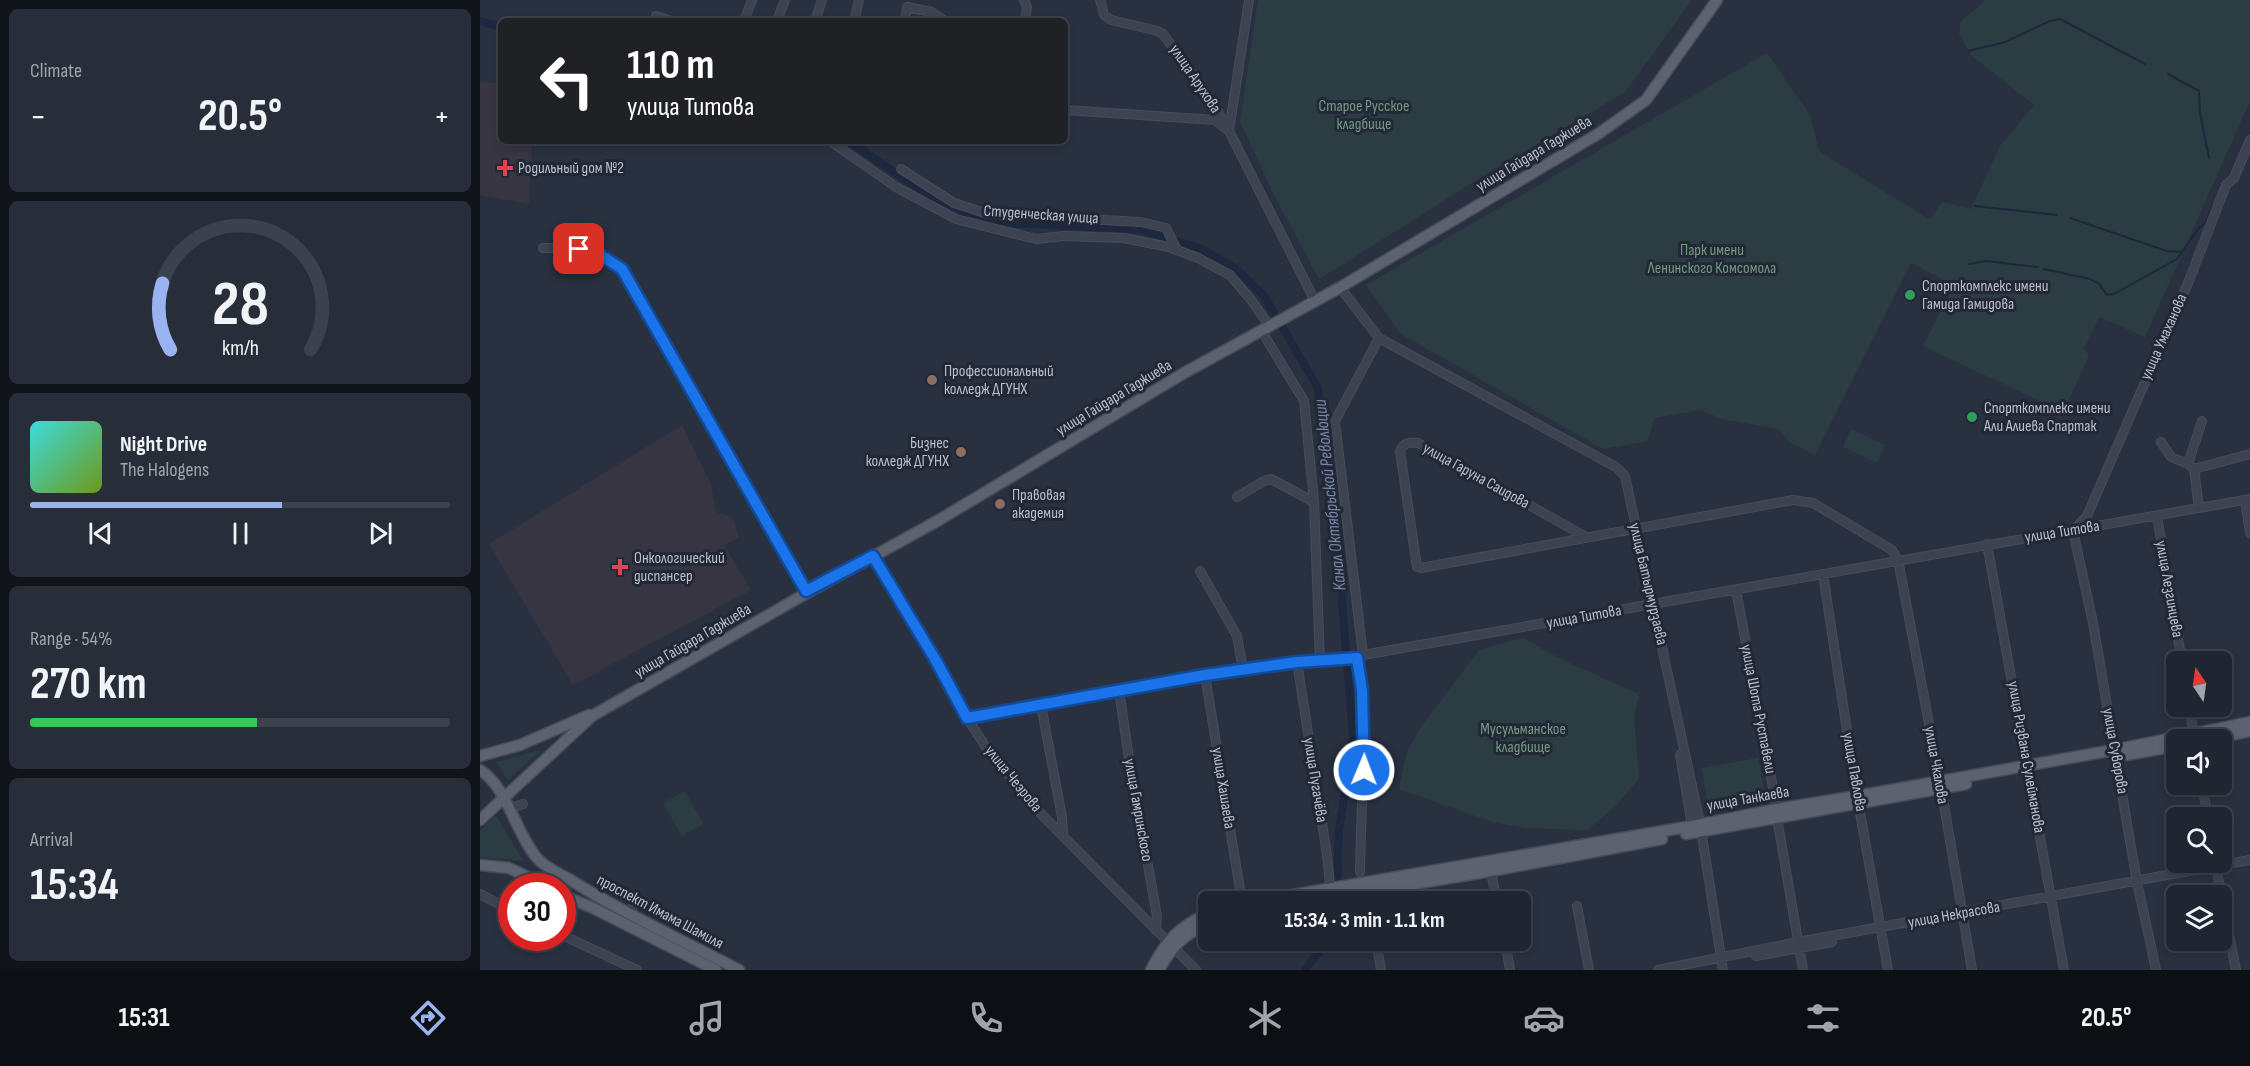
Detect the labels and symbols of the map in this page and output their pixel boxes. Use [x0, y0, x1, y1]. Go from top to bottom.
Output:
street label: улица Арухова [1165, 41, 1225, 117]
park label: Старое Русское кладбище [1319, 97, 1409, 134]
street label: улица Гайдара Гаджиева [1473, 112, 1595, 196]
marker: Родильный дом №2 [496, 159, 514, 177]
place label: Родильный дом №2 [518, 159, 624, 178]
street label: Студенческая улица [983, 202, 1099, 228]
pin [553, 223, 604, 274]
park label: Парк имени Ленинского Комсомола [1647, 241, 1776, 278]
place label: Спорткомплекс имени Гамида Гамидова [1922, 277, 2048, 314]
marker: Спорткомплекс имени Гамида Гамидова [1903, 288, 1917, 302]
street label: улица Умаханова [2137, 291, 2191, 383]
street label: улица Гайдара Гаджиева [1053, 356, 1175, 440]
place label: Профессиональный колледж ДГУНХ [944, 362, 1054, 399]
marker: Профессиональный колледж ДГУНХ [925, 373, 939, 387]
water label: Канал Октябрьской Революции [1309, 398, 1350, 592]
place label: Спорткомплекс имени Али Алиева Спартак [1983, 399, 2110, 436]
marker: Спорткомплекс имени Али Алиева Спартак [1965, 410, 1979, 424]
place label: Бизнес колледж ДГУНХ [866, 434, 949, 471]
street label: улица Гаруна Саидова [1419, 439, 1533, 513]
marker: Бизнес колледж ДГУНХ [954, 445, 968, 459]
place label: Правовая академия [1012, 486, 1065, 523]
marker: Правовая академия [993, 497, 1007, 511]
street label: улица Титова [2023, 517, 2101, 547]
street label: улица Батырмурзаева [1625, 521, 1671, 647]
street label: улица Лезгинцева [2151, 539, 2187, 639]
place label: Онкологический диспансер [634, 549, 725, 586]
marker: Онкологический диспансер [611, 558, 629, 576]
street label: улица Гайдара Гаджиева [631, 600, 755, 682]
street label: улица Титова [1545, 601, 1623, 633]
street label: улица Шота Руставели [1736, 643, 1780, 775]
north arrow [2166, 651, 2232, 717]
street label: улица Ризвана Сулейманова [2003, 680, 2049, 834]
street label: улица Суворова [2098, 706, 2132, 796]
park label: Мусульманское кладбище [1480, 720, 1566, 757]
street label: улица Чкалова [1920, 725, 1952, 805]
street label: улица Павлова [1838, 731, 1870, 813]
street label: улица Пугачёва [1299, 736, 1331, 824]
position arrow [1332, 738, 1396, 802]
street label: улица Чеэрова [980, 742, 1046, 816]
street label: улица Хашаева [1207, 746, 1239, 830]
street label: улица Гамринского [1120, 757, 1156, 863]
street label: улица Танкаева [1705, 782, 1791, 816]
street label: проспект Имама Шамиля [593, 871, 727, 953]
speed limit sign: 30 [498, 873, 576, 951]
street label: улица Некрасова [1907, 898, 2001, 932]

